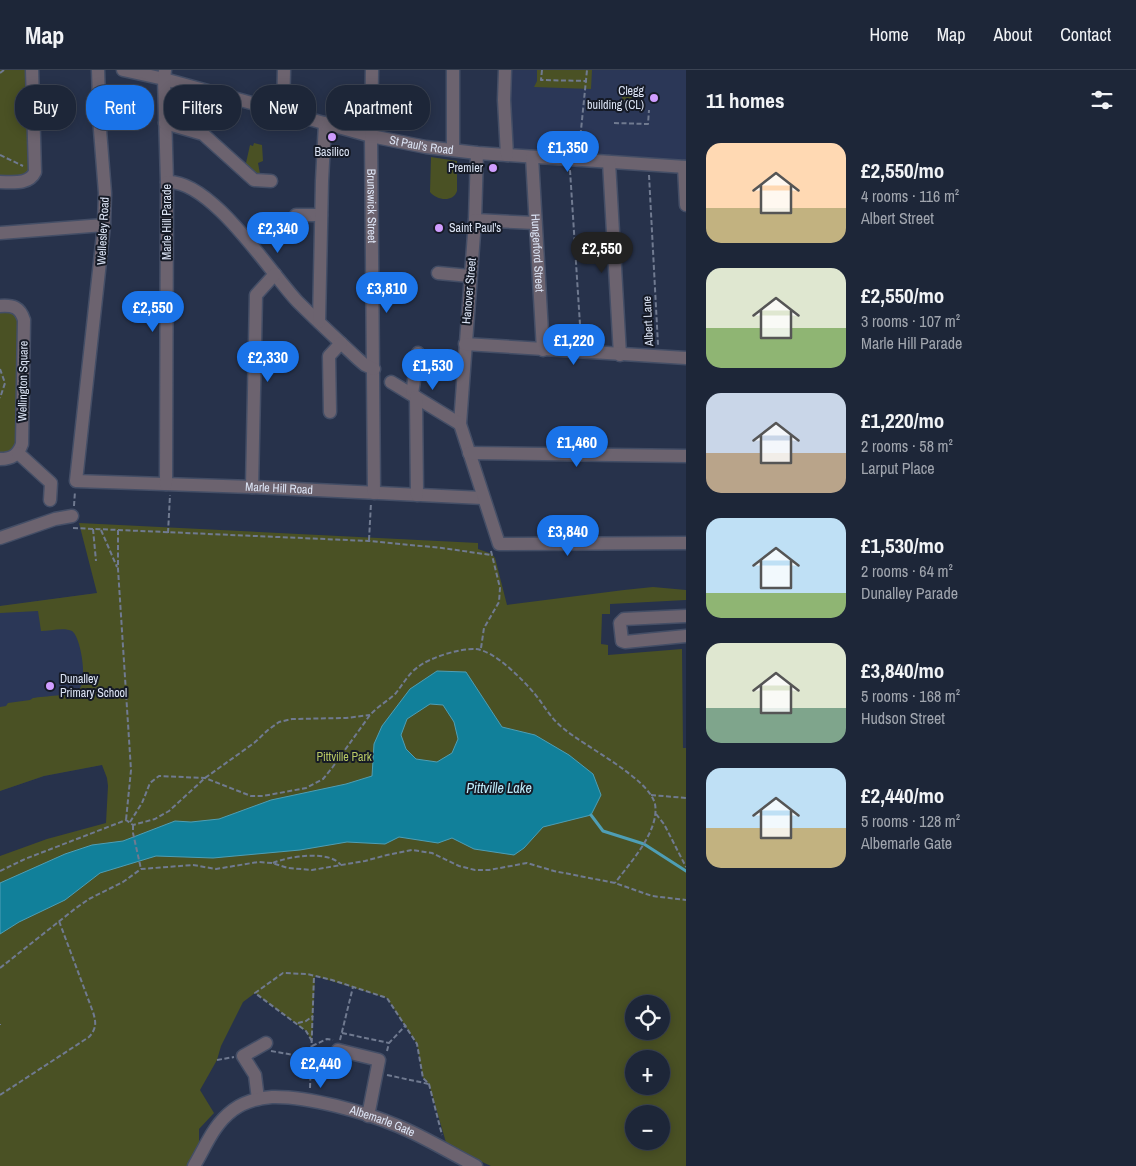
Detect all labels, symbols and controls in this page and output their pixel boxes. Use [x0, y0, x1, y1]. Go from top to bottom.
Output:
text: Map [25, 19, 64, 51]
text: Home [869, 22, 909, 47]
text: Map [937, 22, 966, 47]
text: About [994, 22, 1032, 47]
text: Contact [1060, 22, 1111, 47]
place label: Clegg building (CL) [587, 83, 645, 113]
chip: Buy [15, 85, 76, 130]
chip: Rent [86, 85, 154, 130]
chip: Filters [164, 85, 241, 130]
chip: New [251, 85, 316, 130]
chip: Apartment [326, 85, 430, 130]
text: 11 homes [706, 86, 785, 115]
icon: filters [1088, 86, 1116, 114]
marker: Clegg building (CL) [648, 92, 660, 104]
marker: Basilico [326, 131, 338, 143]
pin: £1,350 [527, 131, 609, 173]
street label: St Paul's Road [388, 132, 454, 158]
text: £1,350 [548, 136, 588, 158]
place label: Basilico [314, 144, 350, 160]
text: £2,550/mo [861, 156, 944, 185]
place label: Premier [448, 160, 484, 176]
marker: Premier [487, 162, 499, 174]
icon: home [746, 163, 806, 223]
street label: Brunswick Street [363, 169, 380, 244]
street label: Marle Hill Parade [159, 184, 175, 260]
text: 4 rooms · 116 m² [861, 185, 959, 207]
street label: Wellesley Road [93, 197, 113, 265]
text: Albert Street [861, 207, 934, 229]
pin: £2,340 [237, 212, 319, 254]
street label: Hungerford Street [527, 213, 548, 293]
text: £2,340 [258, 217, 298, 239]
place label: Saint Paul's [449, 220, 501, 236]
marker: Saint Paul's [433, 222, 445, 234]
pin: £2,550 [561, 232, 643, 274]
text: £2,550 [582, 237, 622, 259]
street label: Hanover Street [458, 257, 480, 325]
pin: £3,810 [346, 272, 428, 314]
text: £3,810 [367, 277, 407, 299]
text: £2,550/mo [861, 281, 944, 310]
icon: home [746, 288, 806, 348]
pin: £2,550 [112, 290, 194, 333]
street label: Albert Lane [639, 295, 657, 348]
text: £2,550 [133, 296, 173, 318]
text: 3 rooms · 107 m² [861, 310, 960, 332]
pin: £1,220 [533, 324, 615, 366]
text: £1,220 [554, 329, 594, 351]
text: Marle Hill Parade [861, 332, 962, 354]
street label: Wellington Square [14, 340, 32, 422]
pin: £2,330 [227, 340, 309, 383]
text: £2,330 [248, 346, 288, 368]
pin: £1,530 [392, 348, 474, 391]
text: £1,530 [413, 354, 453, 376]
text: £1,220/mo [861, 406, 944, 435]
icon: home [746, 413, 806, 473]
pin: £1,460 [536, 426, 618, 468]
text: £1,460 [557, 431, 597, 453]
text: 2 rooms · 58 m² [861, 435, 953, 457]
text: Larput Place [861, 457, 935, 479]
street label: Marle Hill Road [245, 479, 313, 498]
pin: £3,840 [527, 514, 609, 557]
text: £3,840 [548, 520, 588, 542]
text: £1,530/mo [861, 531, 944, 560]
icon: home [746, 538, 806, 598]
text: 2 rooms · 64 m² [861, 560, 953, 582]
text: Dunalley Parade [861, 582, 958, 604]
text: £3,840/mo [861, 656, 944, 685]
icon: home [746, 663, 806, 723]
place label: Dunalley Primary School [60, 671, 127, 701]
marker: Dunalley Primary School [44, 680, 56, 692]
text: 5 rooms · 168 m² [861, 685, 960, 707]
text: Hudson Street [861, 707, 945, 729]
park label: Pittville Park [316, 749, 372, 765]
water label: Pittville Lake [466, 779, 532, 797]
text: £2,440/mo [861, 781, 944, 810]
icon: home [746, 788, 806, 848]
text: 5 rooms · 128 m² [861, 810, 960, 832]
text: Albemarle Gate [861, 832, 952, 854]
map controls [625, 995, 670, 1150]
button: locate [625, 995, 670, 1040]
pin: £2,440 [280, 1046, 362, 1089]
button: + [625, 1050, 670, 1095]
text: £2,440 [301, 1052, 341, 1074]
street label: Albemarle Gate [347, 1102, 418, 1140]
button: − [625, 1105, 670, 1150]

